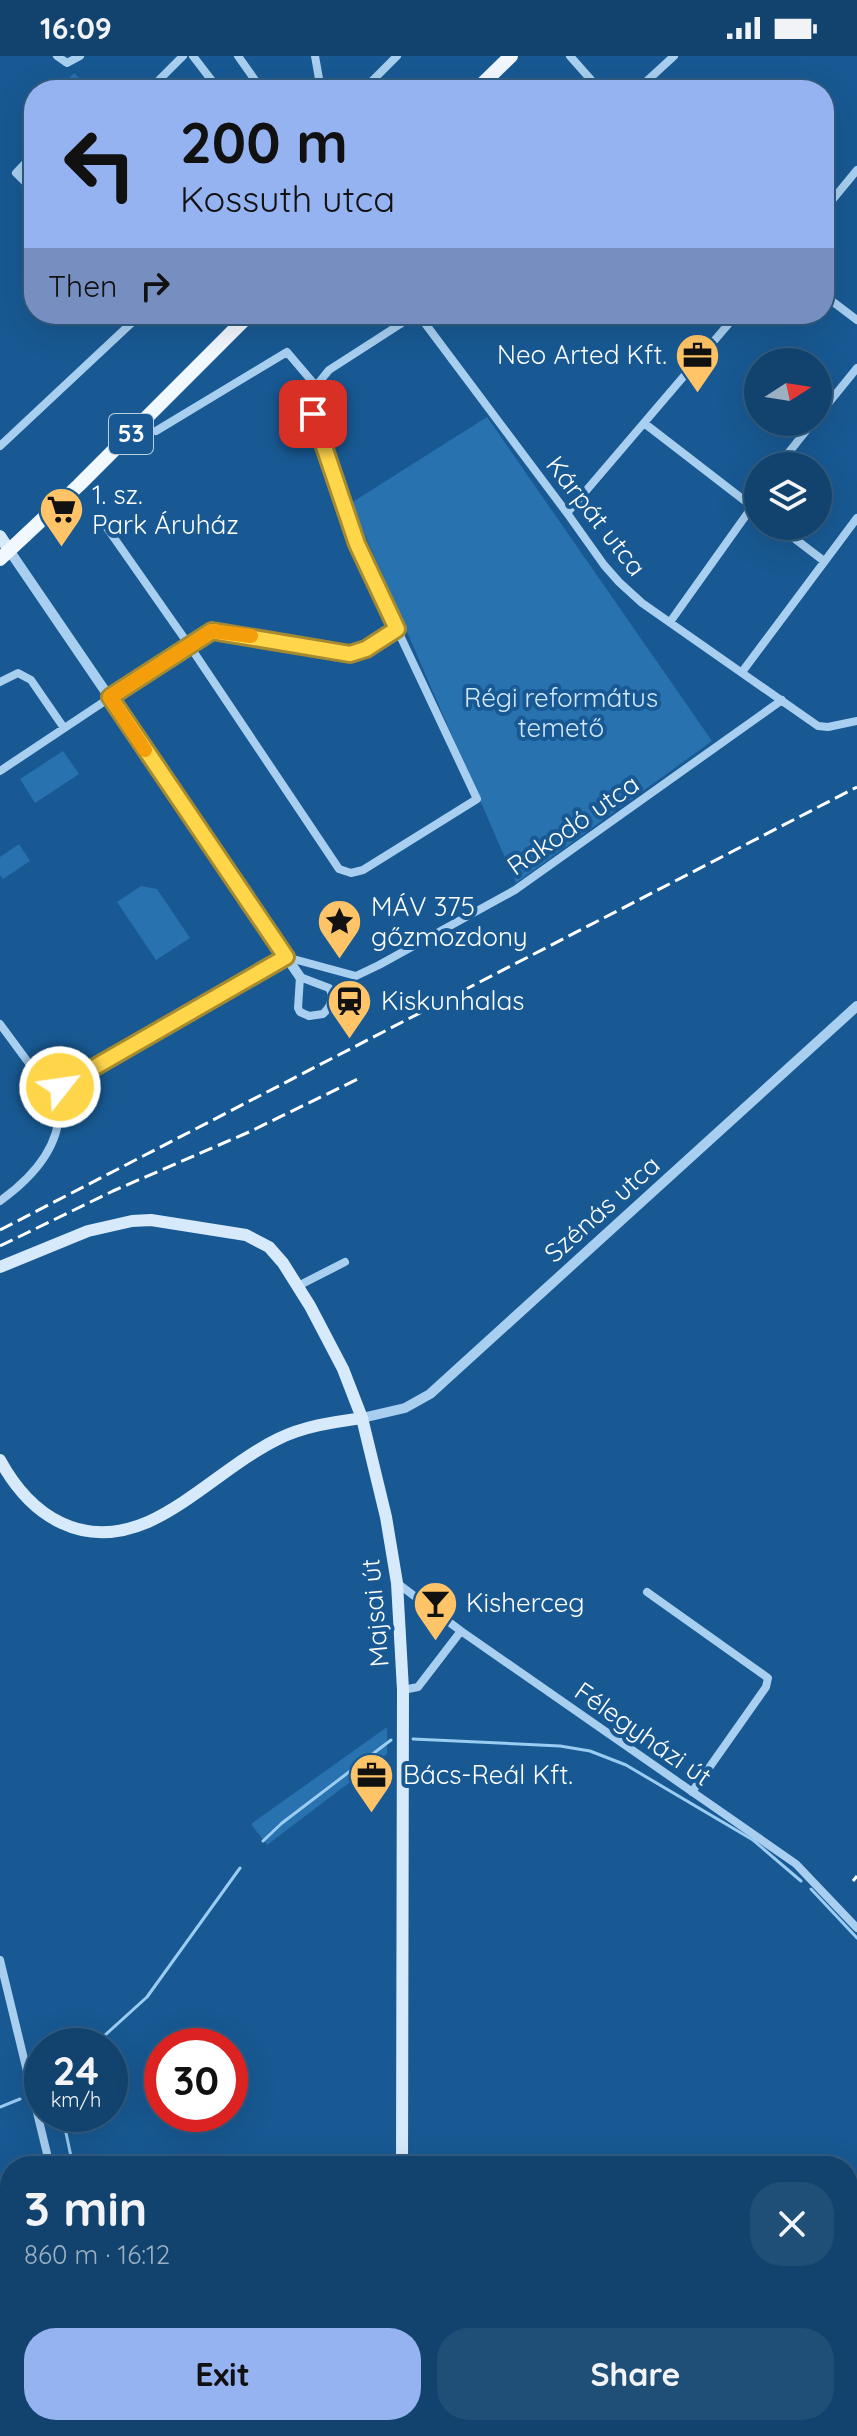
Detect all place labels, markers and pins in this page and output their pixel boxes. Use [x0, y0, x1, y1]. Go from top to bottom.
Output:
office icon: Neo Arted Kft. [674, 331, 722, 394]
place label: Neo Arted Kft. [497, 338, 667, 371]
pin [279, 380, 347, 448]
place label: 1. sz. Park Áruház [92, 478, 239, 541]
supermarket icon: 1. sz. Park Áruház [37, 486, 85, 549]
place label: MÁV 375 gőzmozdony [371, 890, 528, 953]
place icon: MÁV 375 gőzmozdony [316, 898, 364, 961]
station icon: Kiskunhalas [326, 977, 374, 1040]
place label: Kiskunhalas [381, 984, 524, 1017]
bar icon: Kisherceg [411, 1579, 459, 1642]
place label: Kisherceg [466, 1586, 584, 1619]
office icon: Bács-Reál Kft. [348, 1751, 396, 1814]
place label: Bács-Reál Kft. [403, 1758, 573, 1791]

